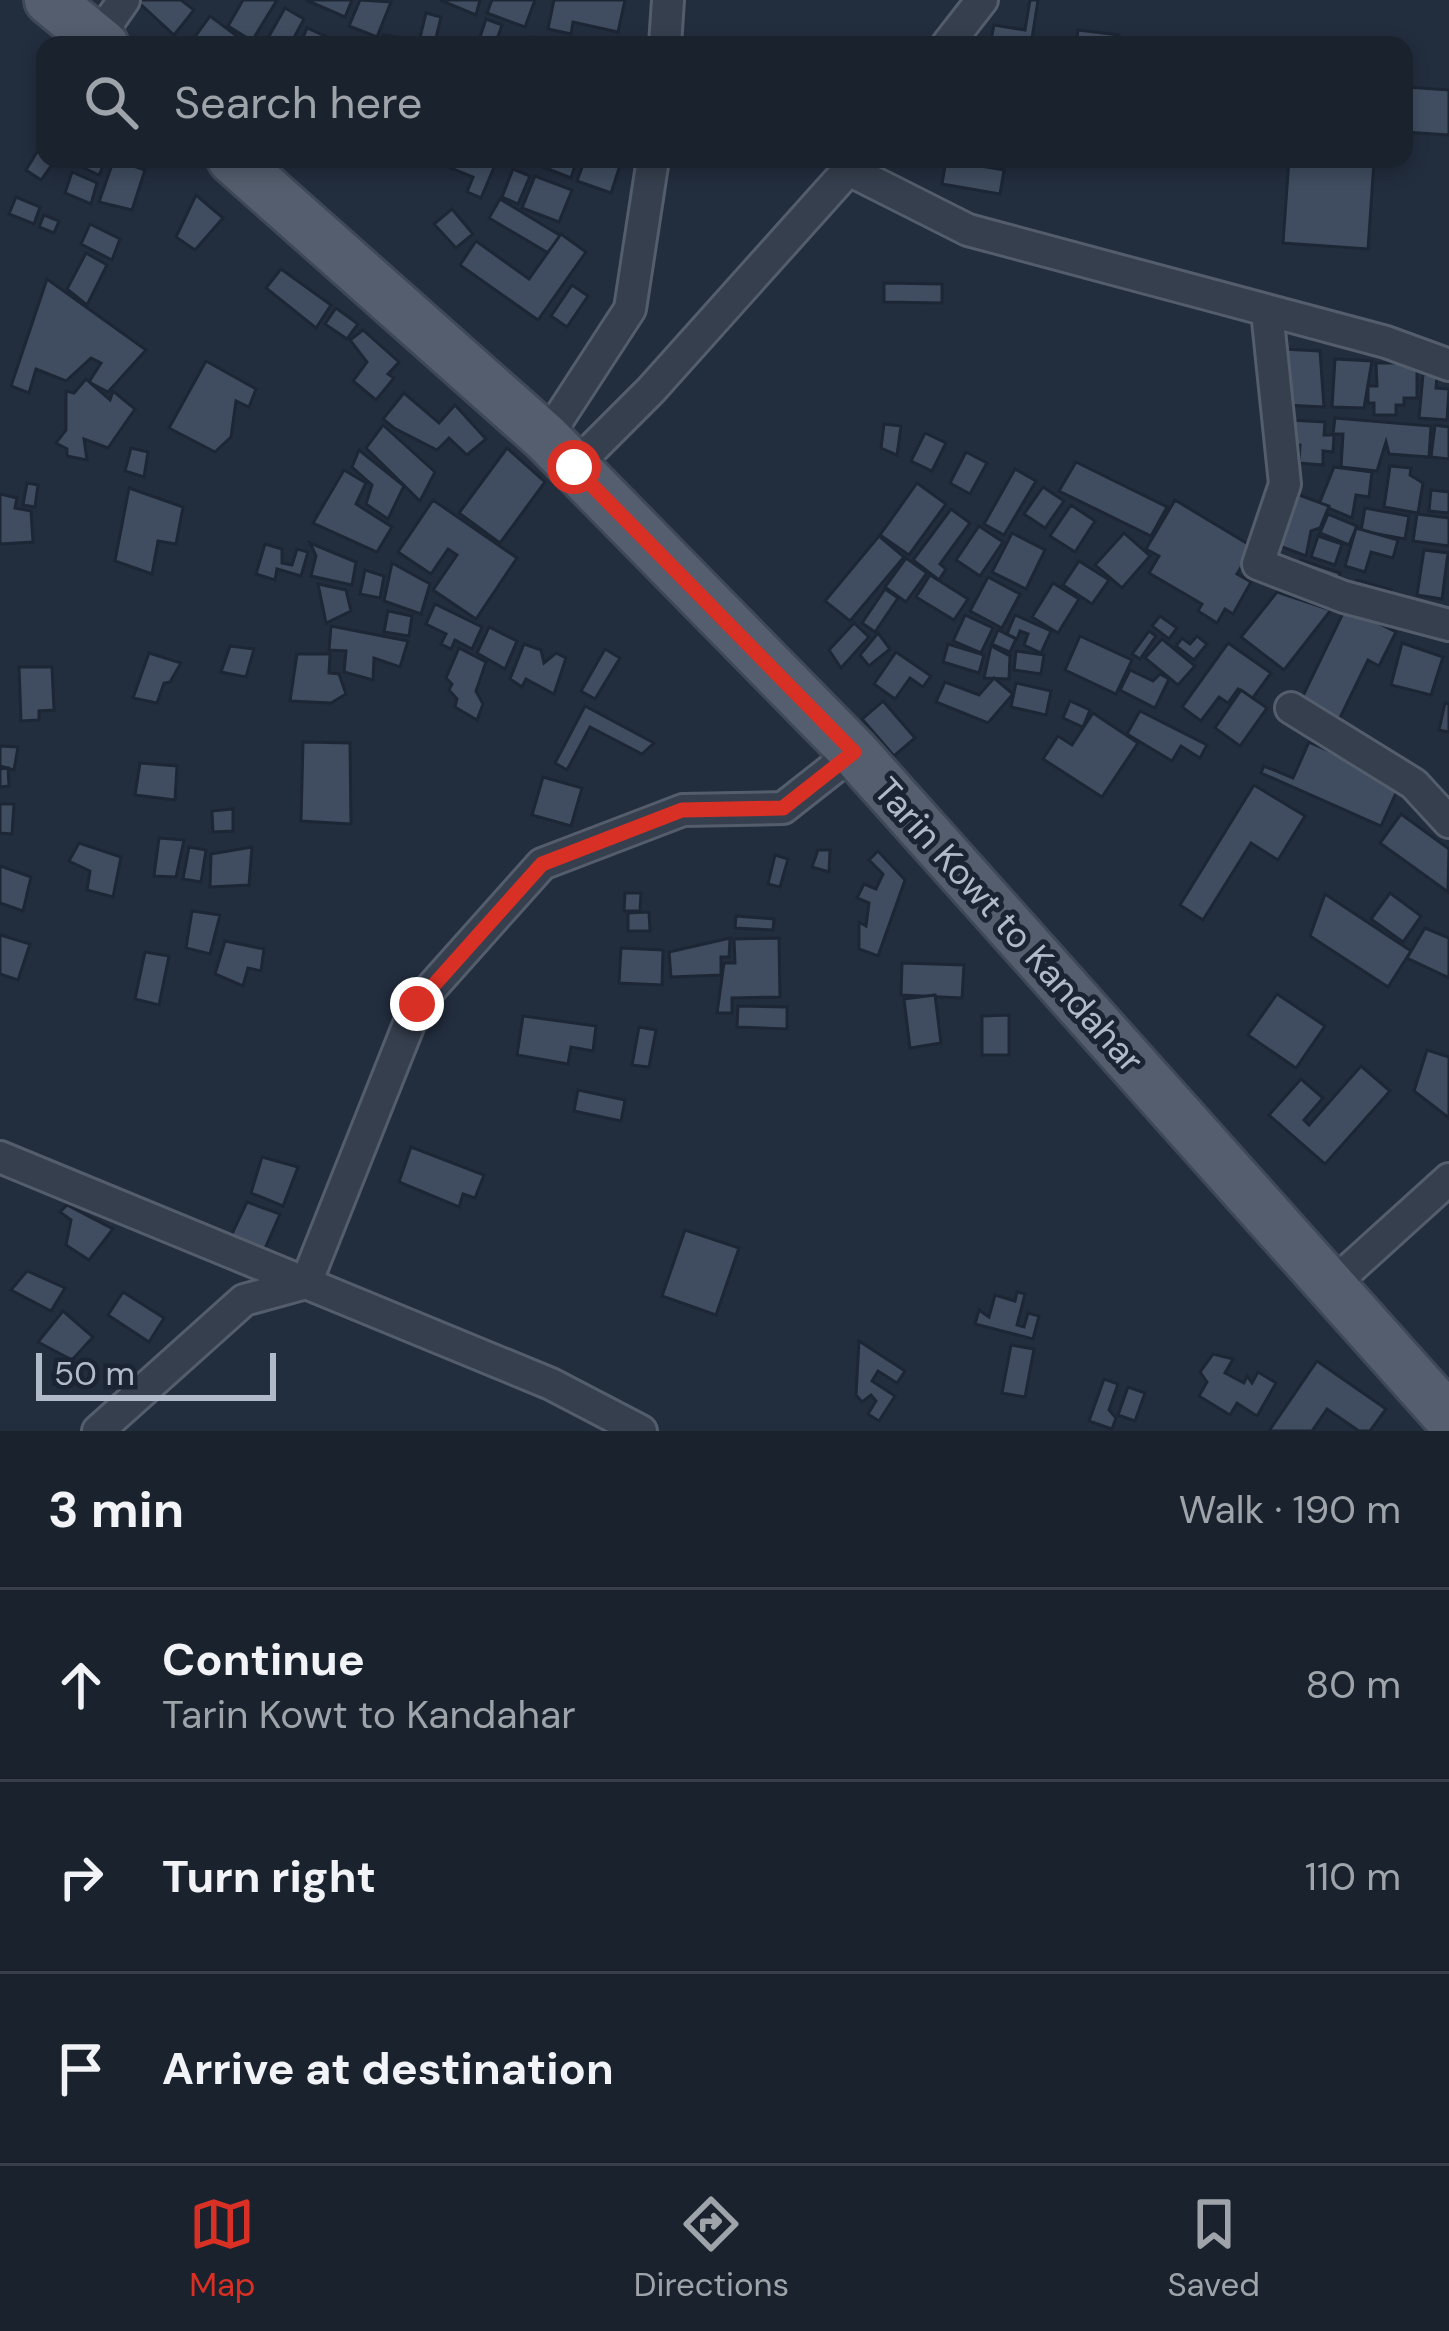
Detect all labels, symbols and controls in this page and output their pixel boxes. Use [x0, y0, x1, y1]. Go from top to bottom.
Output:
search box [36, 36, 1413, 168]
icon: search [78, 69, 144, 135]
text: Search here [174, 73, 422, 132]
route start [547, 440, 601, 494]
street label: Tarin Kowt to Kandahar [864, 767, 1154, 1083]
route end [390, 977, 444, 1031]
scale bar [36, 1347, 276, 1400]
text: 50 m [54, 1352, 135, 1395]
text: 3 min [48, 1476, 184, 1543]
text: Walk · 190 m [1179, 1484, 1401, 1535]
text: Continue [162, 1630, 365, 1689]
icon: ahead [48, 1652, 114, 1718]
text: 80 m [1305, 1659, 1401, 1710]
text: Tarin Kowt to Kandahar [162, 1689, 576, 1740]
icon: right [48, 1844, 114, 1910]
text: Turn right [162, 1847, 376, 1906]
text: 110 m [1305, 1851, 1401, 1902]
icon: arrive [48, 2036, 114, 2102]
text: Arrive at destination [162, 2039, 614, 2098]
tab: Map [189, 2191, 256, 2306]
tab: Directions [634, 2191, 789, 2306]
tab: Saved [1167, 2191, 1260, 2306]

